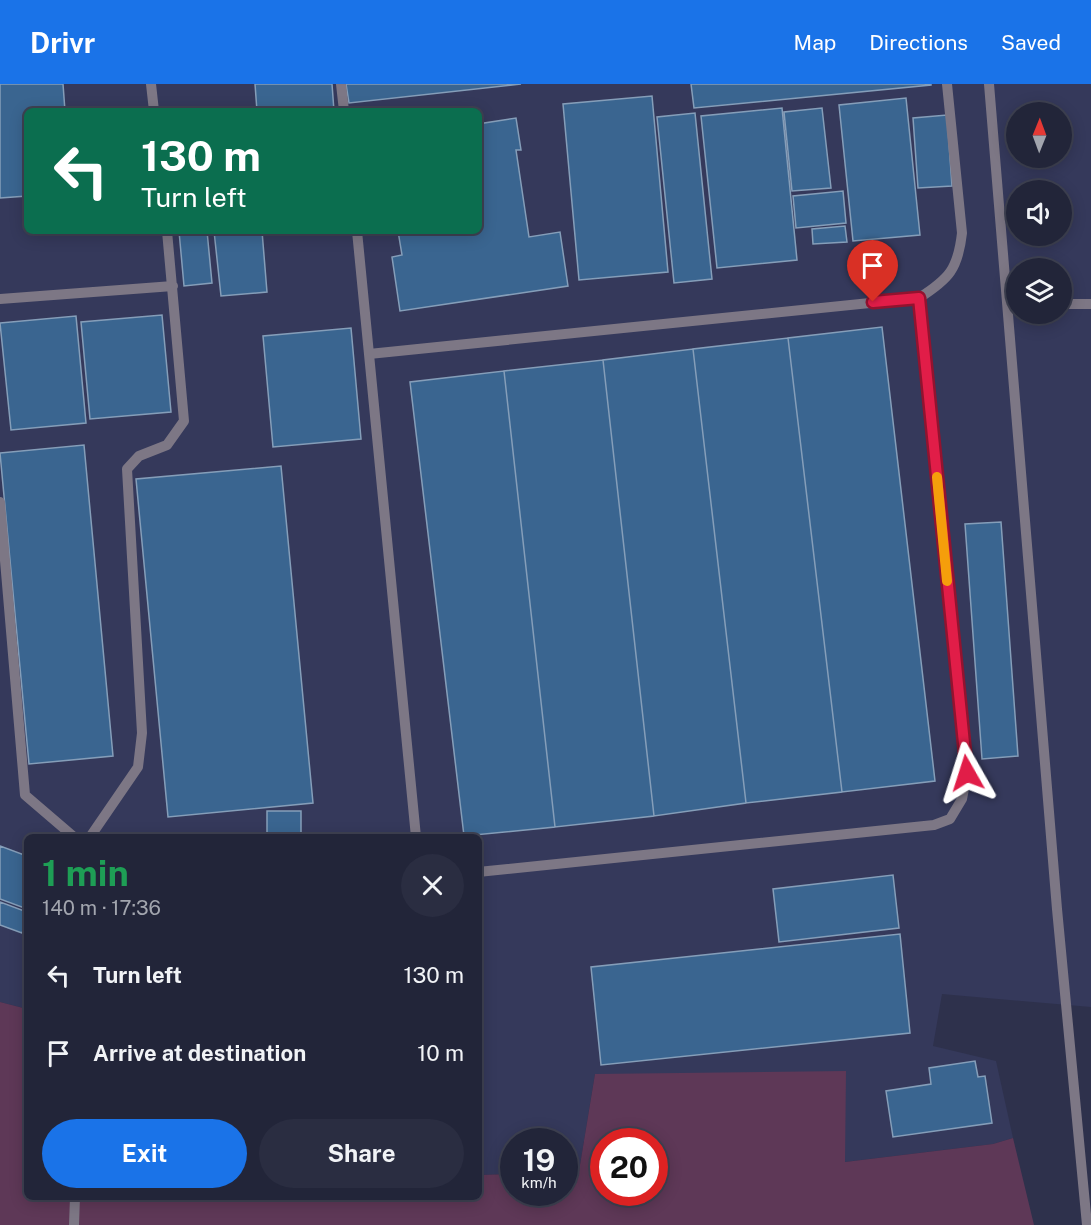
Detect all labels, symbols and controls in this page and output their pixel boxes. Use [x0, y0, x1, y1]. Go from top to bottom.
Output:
text: Drivr [30, 26, 95, 59]
text: Map [794, 30, 836, 55]
text: Directions [869, 30, 968, 55]
text: Saved [1001, 30, 1061, 55]
north arrow [1006, 102, 1072, 168]
map controls [1006, 102, 1072, 324]
text: 130 m [141, 131, 261, 180]
icon: left [42, 132, 120, 210]
button: sound [1006, 180, 1072, 246]
text: Turn left [141, 181, 247, 213]
pin [847, 240, 898, 302]
icon: arrive [856, 249, 889, 282]
button: layers [1006, 258, 1072, 324]
position arrow [935, 741, 999, 805]
text: 1 min [42, 852, 129, 894]
button: close [401, 854, 464, 917]
text: 140 m · 17:36 [42, 896, 161, 920]
icon: left [42, 959, 75, 992]
text: Turn left [93, 962, 182, 988]
text: 130 m [403, 962, 464, 988]
icon: arrive [42, 1037, 75, 1070]
text: Arrive at destination [93, 1040, 306, 1066]
text: 10 m [417, 1040, 464, 1066]
button: Exit [42, 1119, 247, 1188]
button: Share [259, 1119, 464, 1188]
speed limit sign: 20 [590, 1128, 668, 1206]
text: 19 [523, 1142, 555, 1178]
text: km/h [521, 1174, 557, 1191]

